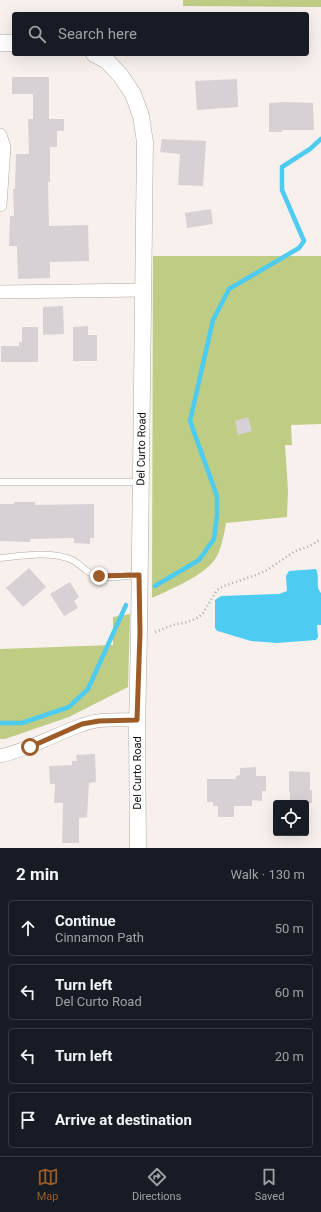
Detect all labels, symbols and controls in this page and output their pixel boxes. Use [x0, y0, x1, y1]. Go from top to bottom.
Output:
search box [12, 12, 309, 56]
icon: search [26, 23, 48, 45]
text: Search here [58, 25, 137, 43]
street label: Del Curto Road [134, 412, 149, 486]
route end [90, 567, 108, 585]
street label: Del Curto Road [131, 736, 144, 810]
route start [21, 738, 39, 756]
map controls [273, 800, 309, 836]
button: locate [273, 800, 309, 836]
text: 2 min [16, 864, 59, 884]
text: Walk · 130 m [230, 867, 305, 882]
text: Continue [55, 912, 116, 930]
icon: ahead [17, 917, 39, 939]
text: 50 m [275, 921, 304, 936]
text: Cinnamon Path [55, 930, 144, 945]
text: Turn left [55, 976, 112, 994]
icon: left [17, 981, 39, 1003]
text: 60 m [275, 985, 304, 1000]
text: Del Curto Road [55, 994, 142, 1009]
icon: left [17, 1045, 39, 1067]
text: Turn left [55, 1047, 112, 1065]
text: 20 m [275, 1049, 304, 1064]
icon: arrive [17, 1109, 39, 1131]
text: Arrive at destination [55, 1111, 192, 1129]
tab: Map [37, 1166, 59, 1203]
tab: Directions [132, 1166, 181, 1203]
tab: Saved [255, 1166, 284, 1203]

